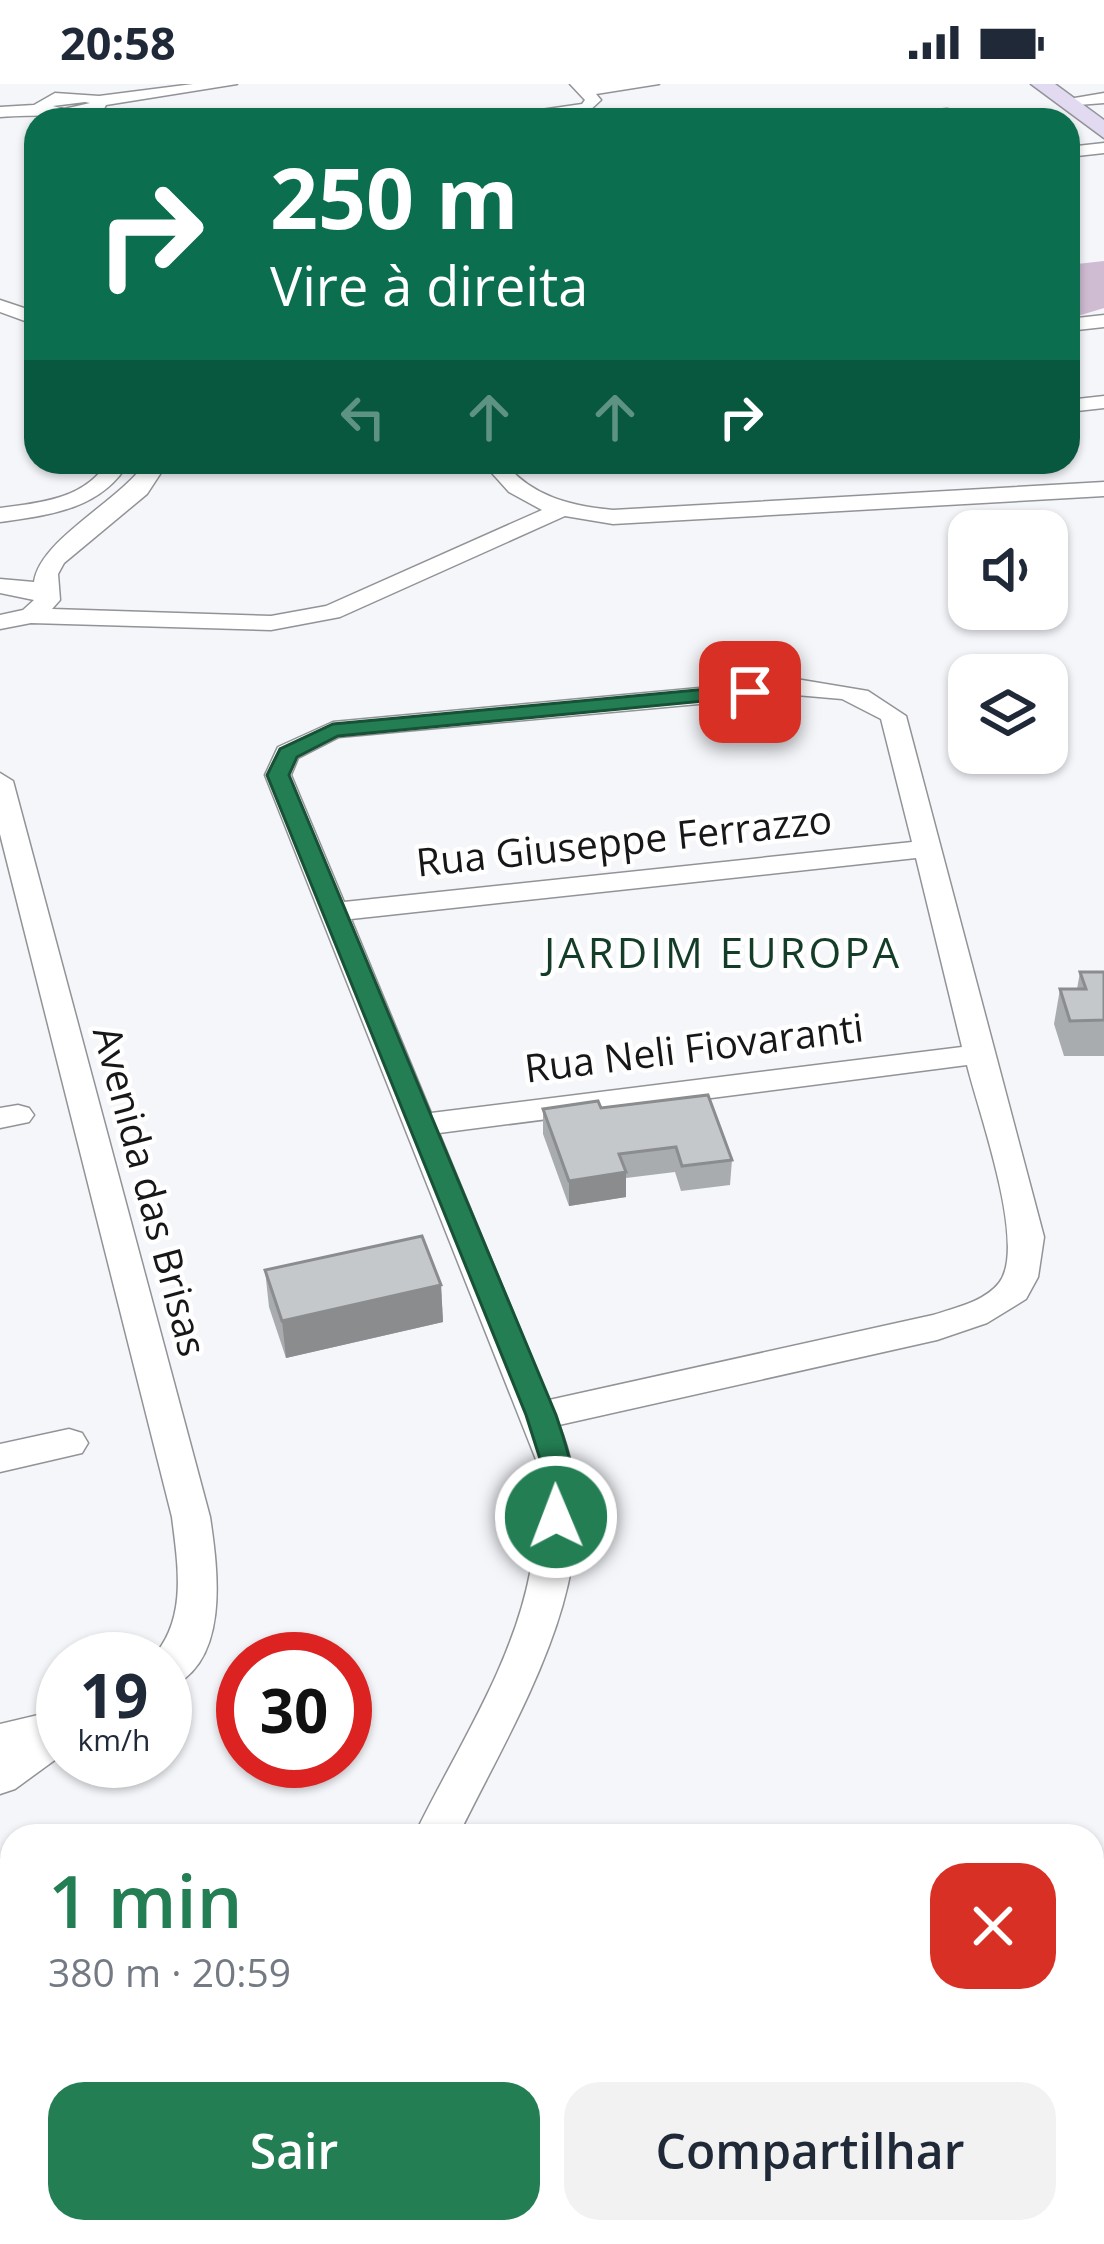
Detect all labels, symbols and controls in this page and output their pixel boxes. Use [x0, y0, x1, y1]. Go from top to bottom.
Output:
text: 20:58 [60, 12, 176, 73]
text: 250 m [270, 139, 518, 254]
icon: right [72, 156, 228, 312]
text: Vire à direita [270, 248, 588, 322]
icon: left [330, 384, 396, 450]
icon: ahead [456, 384, 522, 450]
icon: ahead [582, 384, 648, 450]
icon: right [708, 384, 774, 450]
map controls [948, 510, 1068, 774]
button: sound [948, 510, 1068, 630]
pin [699, 641, 801, 743]
button: layers [948, 654, 1068, 774]
icon: arrive [717, 659, 783, 725]
street label: Rua Giuseppe Ferrazzo [413, 791, 834, 888]
district label: JARDIM EUROPA [540, 923, 902, 980]
street label: Rua Neli Fiovaranti [521, 999, 866, 1094]
street label: Avenida das Brisas [82, 1020, 221, 1361]
position arrow [493, 1454, 619, 1580]
speed limit sign: 30 [216, 1632, 372, 1788]
text: 19 [80, 1654, 148, 1736]
text: km/h [78, 1719, 150, 1760]
text: 1 min [48, 1851, 242, 1949]
button: close [930, 1863, 1056, 1989]
text: 380 m · 20:59 [48, 1945, 291, 1998]
button: Sair [48, 2082, 540, 2220]
button: Compartilhar [564, 2082, 1056, 2220]

